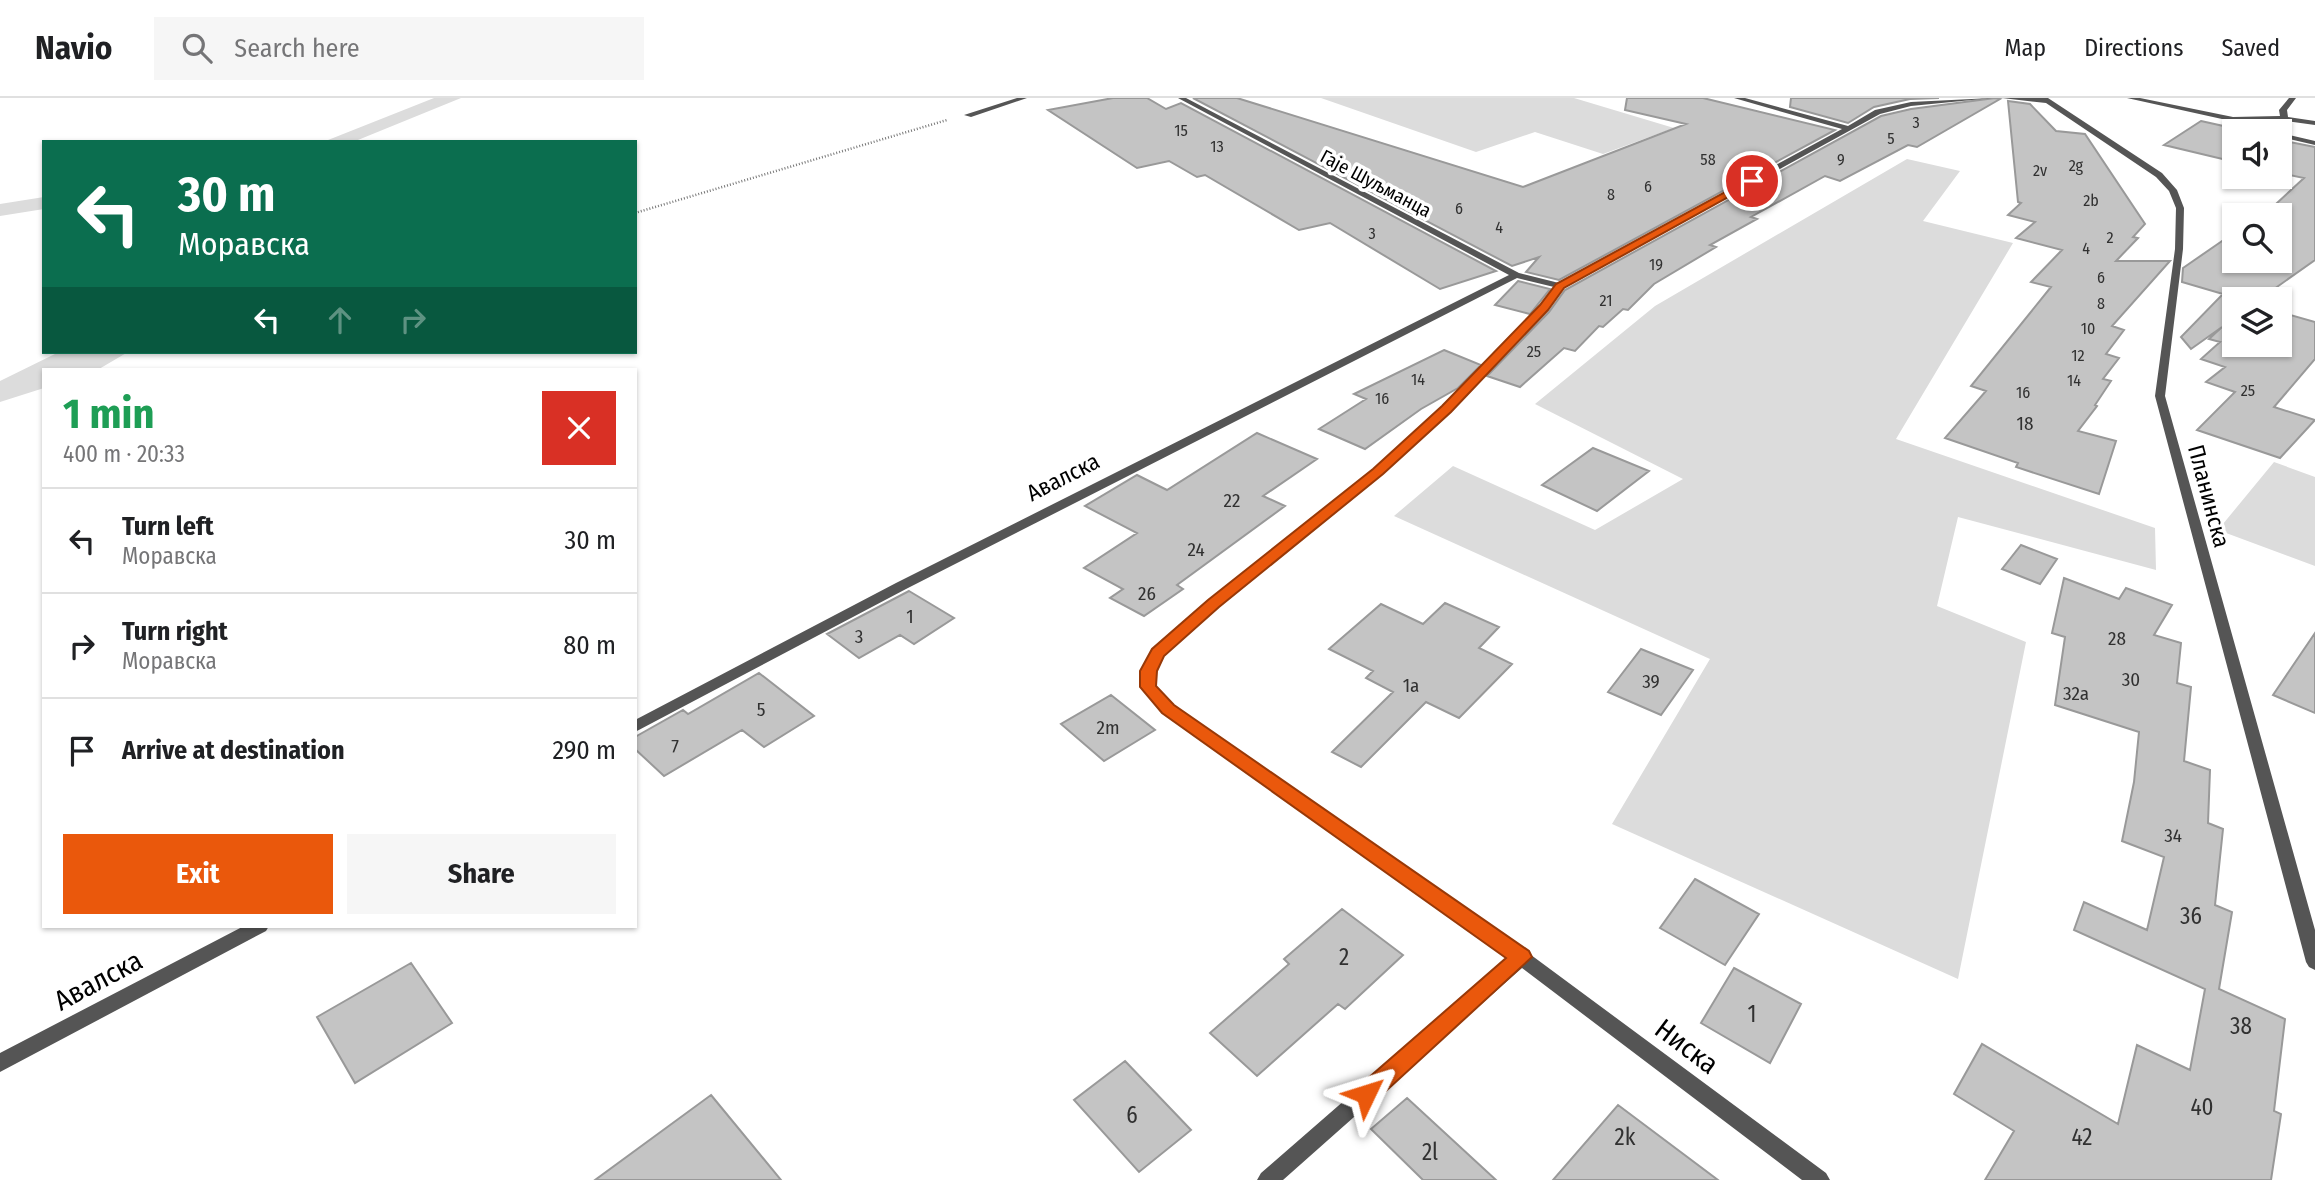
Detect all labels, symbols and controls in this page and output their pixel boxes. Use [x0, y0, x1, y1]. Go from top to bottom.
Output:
search box [154, 17, 644, 80]
text: Navio [35, 28, 112, 68]
icon: search [178, 29, 216, 67]
text: Search here [234, 33, 360, 64]
text: Map [2005, 34, 2046, 62]
text: Directions [2084, 34, 2183, 62]
text: Saved [2221, 34, 2280, 62]
house number: 3 [1912, 113, 1920, 132]
map controls [2222, 119, 2292, 357]
button: sound [2222, 119, 2292, 189]
house number: 15 [1174, 121, 1188, 140]
house number: 5 [1887, 129, 1895, 148]
house number: 13 [1210, 137, 1224, 156]
street label: Гаје Шуљманца [1316, 145, 1435, 222]
house number: 58 [1700, 150, 1716, 169]
house number: 9 [1837, 150, 1845, 169]
pin [1722, 151, 1782, 211]
house number: 2g [2069, 156, 2084, 175]
house number: 2v [2033, 161, 2047, 180]
icon: arrive [1733, 162, 1771, 200]
text: 30 m [178, 165, 276, 224]
icon: left [63, 168, 154, 259]
house number: 6 [1644, 177, 1652, 196]
house number: 8 [1607, 185, 1615, 204]
house number: 2b [2083, 191, 2099, 210]
house number: 6 [1455, 199, 1463, 218]
button: search [2222, 203, 2292, 273]
house number: 4 [1495, 218, 1503, 237]
house number: 3 [1368, 224, 1376, 243]
text: Моравска [178, 225, 310, 263]
house number: 2 [2106, 228, 2114, 247]
house number: 4 [2082, 239, 2090, 258]
house number: 19 [1649, 255, 1663, 274]
house number: 6 [2097, 268, 2105, 287]
button: layers [2222, 287, 2292, 357]
house number: 21 [1600, 291, 1612, 310]
house number: 8 [2097, 294, 2105, 313]
icon: left [248, 301, 286, 339]
icon: ahead [321, 301, 359, 339]
icon: right [394, 301, 432, 339]
house number: 10 [2081, 319, 2095, 338]
house number: 25 [1527, 342, 1541, 361]
house number: 12 [2071, 346, 2085, 365]
house number: 14 [1411, 370, 1425, 389]
house number: 14 [2067, 371, 2081, 390]
house number: 25 [2241, 381, 2255, 400]
house number: 16 [2016, 383, 2030, 402]
text: 1 min [63, 389, 154, 439]
house number: 16 [1375, 389, 1389, 408]
button: close [542, 391, 616, 465]
house number: 18 [2017, 412, 2033, 435]
text: 400 m · 20:33 [63, 440, 185, 468]
street label: Планинска [2182, 441, 2236, 551]
street label: Авалска [1022, 447, 1104, 507]
house number: 22 [1224, 489, 1240, 512]
text: Turn left [122, 511, 214, 542]
icon: left [63, 522, 101, 560]
text: 30 m [565, 525, 616, 556]
house number: 24 [1187, 538, 1205, 561]
text: Моравска [122, 542, 217, 570]
house number: 26 [1138, 582, 1156, 605]
house number: 1 [906, 605, 914, 628]
text: Turn right [122, 616, 228, 647]
house number: 3 [855, 625, 863, 648]
icon: right [63, 627, 101, 665]
house number: 28 [2108, 627, 2126, 650]
text: 80 m [563, 630, 616, 661]
text: Моравска [122, 647, 217, 675]
house number: 30 [2122, 668, 2140, 691]
house number: 39 [1642, 670, 1660, 693]
house number: 1a [1403, 674, 1419, 697]
house number: 32a [2063, 682, 2089, 705]
house number: 5 [757, 698, 765, 721]
house number: 2m [1097, 716, 1120, 739]
icon: arrive [63, 732, 101, 770]
text: Arrive at destination [122, 735, 345, 766]
text: 290 m [552, 735, 616, 766]
house number: 7 [671, 735, 679, 758]
house number: 34 [2164, 824, 2182, 847]
button: Exit [63, 834, 333, 914]
button: Share [347, 834, 616, 914]
house number: 36 [2180, 902, 2202, 930]
house number: 2 [1339, 943, 1349, 971]
street label: Авалска [49, 944, 148, 1017]
house number: 1 [1748, 1000, 1756, 1028]
street label: Ниска [1649, 1012, 1725, 1081]
house number: 38 [2230, 1012, 2252, 1040]
position arrow [1329, 1057, 1403, 1131]
house number: 40 [2190, 1093, 2214, 1121]
house number: 6 [1126, 1101, 1138, 1129]
house number: 2k [1615, 1123, 1636, 1151]
house number: 42 [2072, 1123, 2092, 1151]
house number: 2l [1422, 1138, 1438, 1166]

